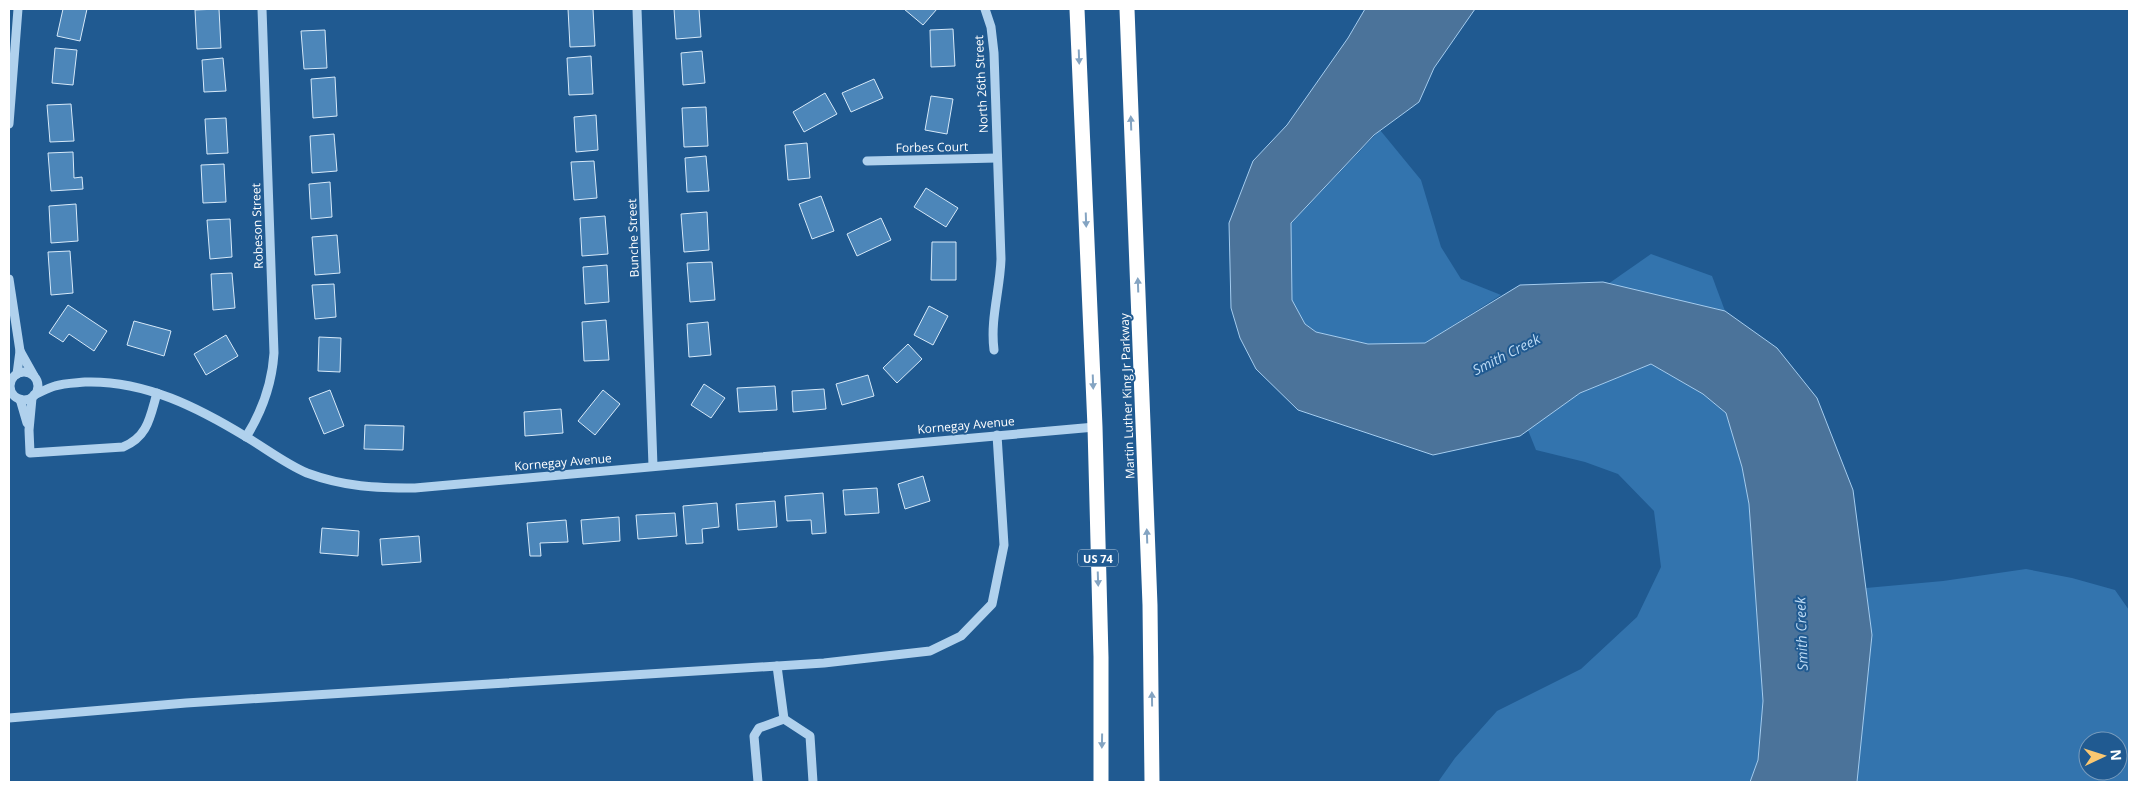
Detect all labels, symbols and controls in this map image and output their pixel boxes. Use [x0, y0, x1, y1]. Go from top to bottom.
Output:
street label: North 26th Street [970, 35, 992, 133]
one-way arrow [1076, 50, 1084, 66]
one-way arrow [1127, 115, 1135, 131]
street label: Forbes Court [896, 138, 968, 156]
street label: Robeson Street [247, 183, 267, 269]
street label: Bunche Street [623, 198, 643, 278]
one-way arrow [1082, 212, 1090, 228]
one-way arrow [1134, 277, 1142, 293]
street label: Martin Luther King Jr Parkway [1116, 312, 1138, 479]
water label: Smith Creek [1469, 328, 1544, 379]
one-way arrow [1089, 374, 1097, 390]
street label: Kornegay Avenue [917, 412, 1016, 438]
street label: Kornegay Avenue [514, 449, 613, 475]
one-way arrow [1143, 528, 1151, 544]
road number: US 74 [1078, 550, 1118, 566]
one-way arrow [1095, 571, 1103, 587]
water label: Smith Creek [1790, 596, 1812, 671]
one-way arrow [1148, 690, 1156, 706]
north arrow [2078, 731, 2128, 781]
one-way arrow [1098, 734, 1106, 750]
text: N [2107, 749, 2126, 761]

